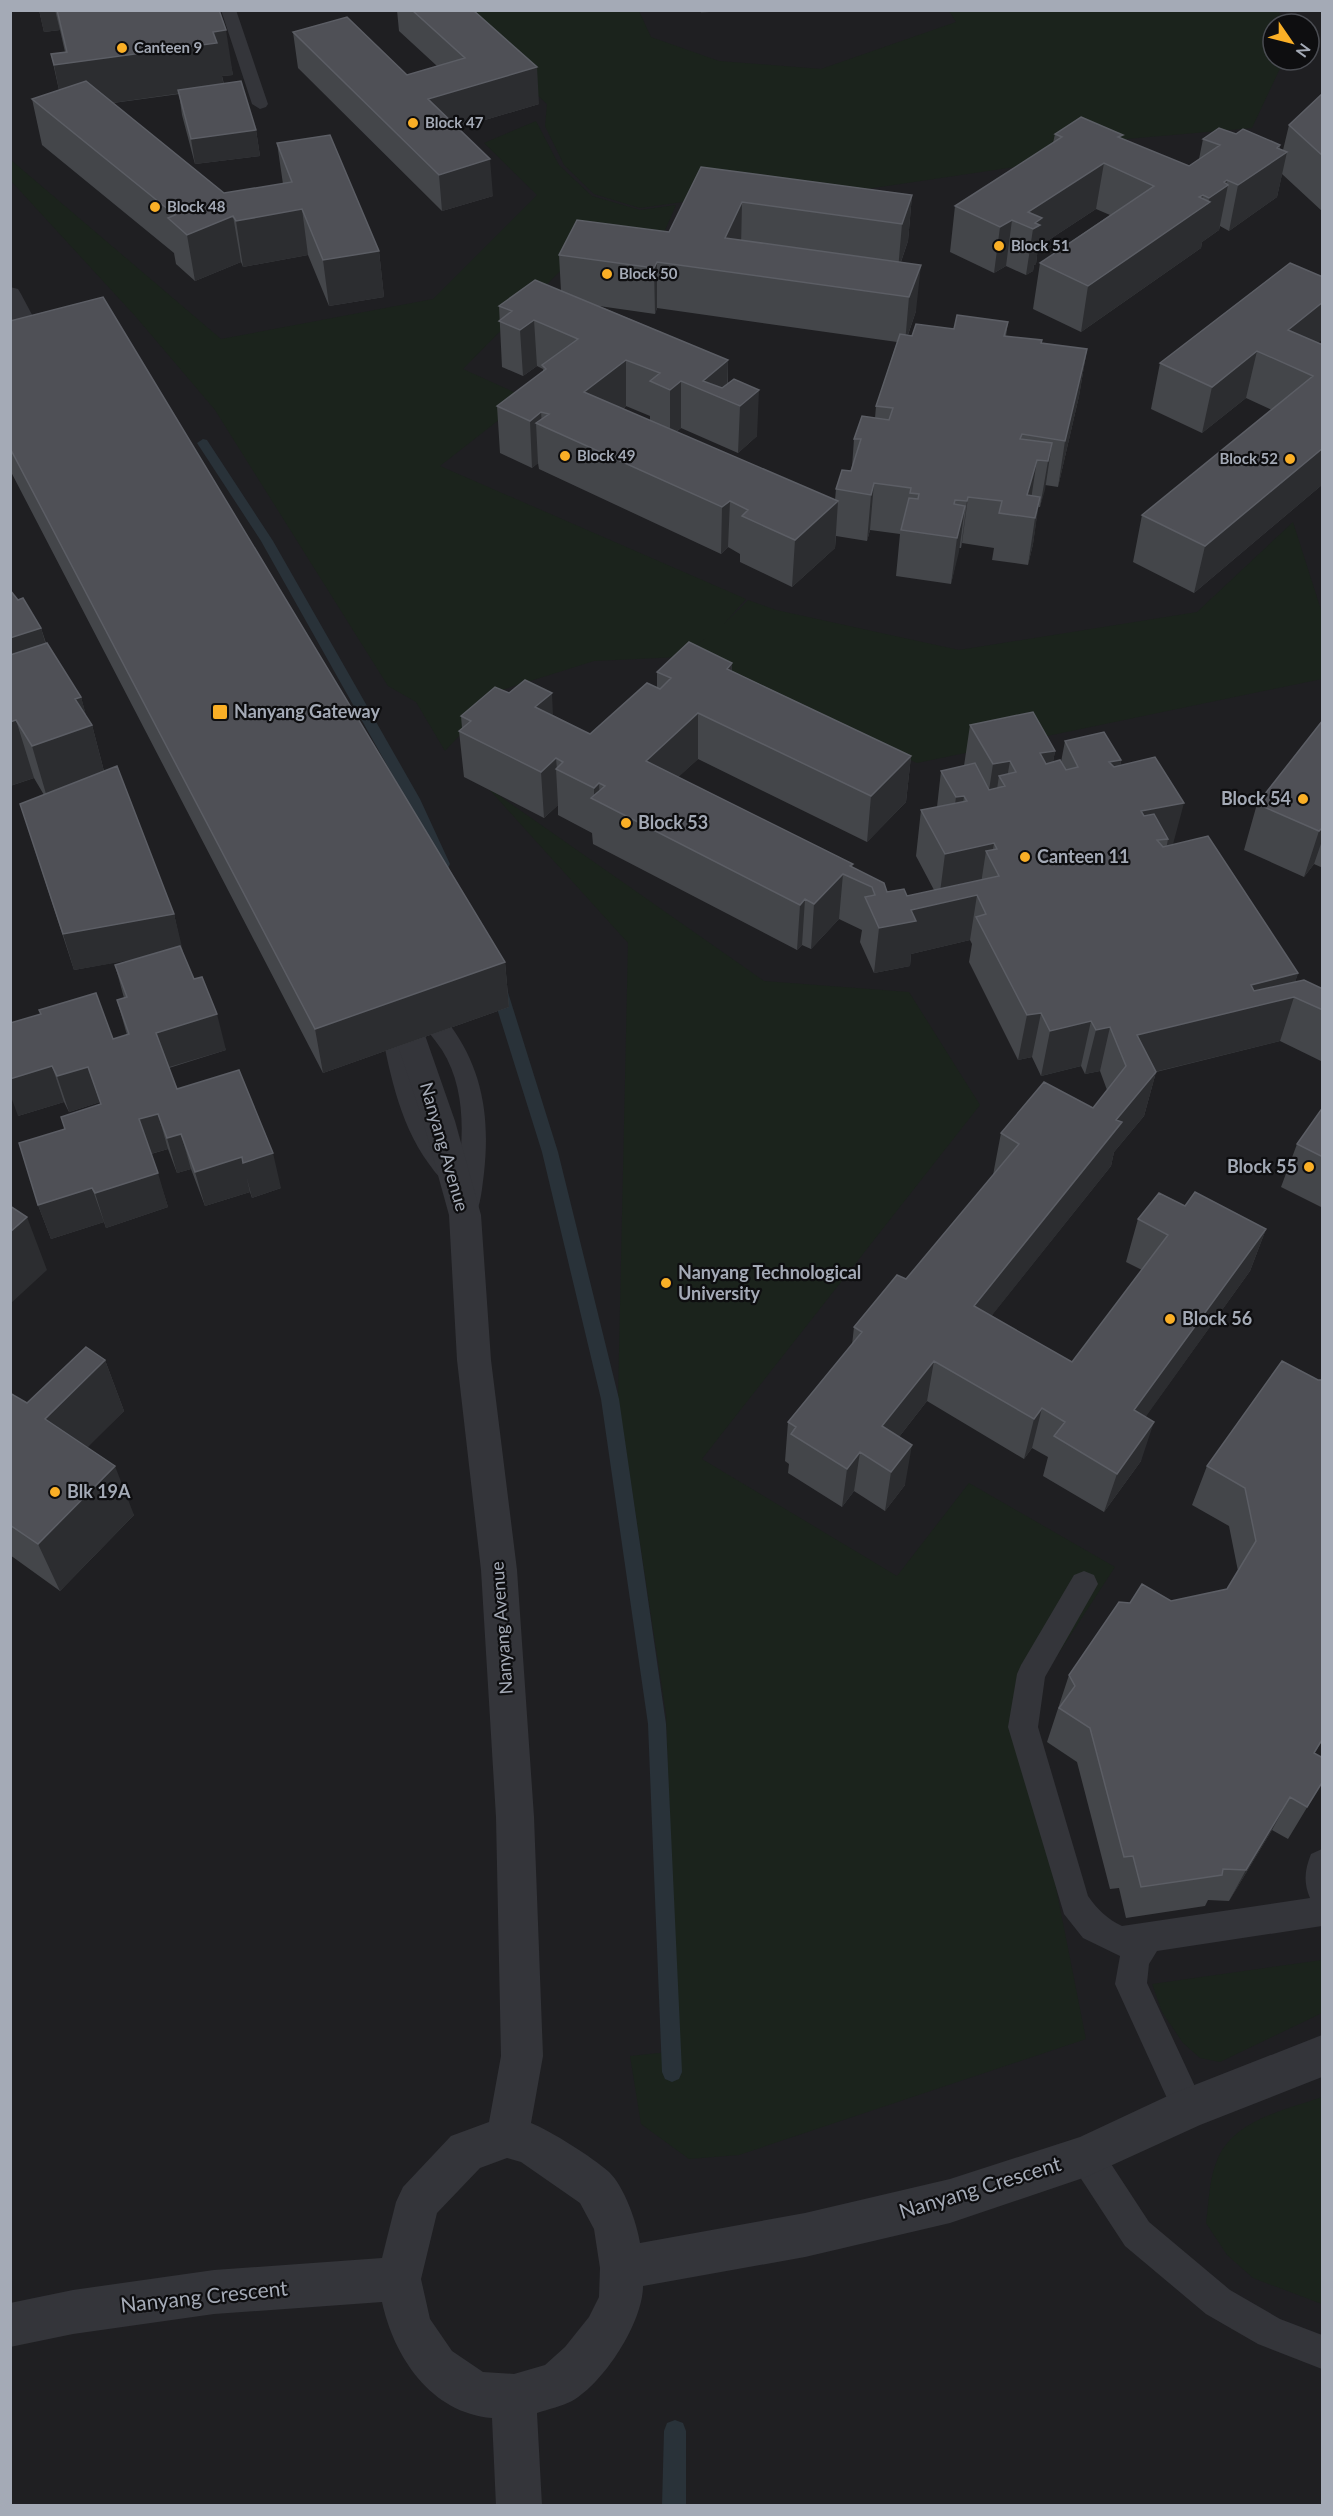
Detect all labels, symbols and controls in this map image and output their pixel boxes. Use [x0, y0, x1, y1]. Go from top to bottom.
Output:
north arrow [1261, 12, 1321, 72]
place label: Canteen 9 [134, 38, 202, 56]
text: N [1292, 40, 1315, 61]
marker: Canteen 9 [115, 41, 129, 55]
place label: Block 47 [425, 113, 484, 131]
marker: Block 47 [406, 116, 420, 130]
place label: Block 48 [167, 197, 226, 215]
marker: Block 48 [148, 200, 162, 214]
place label: Block 51 [1011, 236, 1069, 254]
marker: Block 51 [992, 239, 1006, 253]
place label: Block 50 [619, 264, 678, 282]
marker: Block 50 [600, 267, 614, 281]
place label: Block 49 [577, 446, 635, 464]
marker: Block 49 [558, 449, 572, 463]
place label: Block 52 [1220, 449, 1278, 467]
marker: Block 52 [1283, 452, 1297, 466]
place label: Nanyang Gateway [234, 700, 380, 722]
marker: Nanyang Gateway [211, 703, 229, 721]
place label: Block 54 [1221, 787, 1291, 809]
marker: Block 54 [1296, 792, 1310, 806]
place label: Block 53 [638, 811, 708, 833]
marker: Block 53 [619, 816, 633, 830]
place label: Canteen 11 [1037, 845, 1129, 867]
marker: Canteen 11 [1018, 850, 1032, 864]
street label: Nanyang Avenue [416, 1080, 474, 1214]
place label: Block 55 [1227, 1155, 1297, 1177]
marker: Block 55 [1302, 1160, 1316, 1174]
place label: Nanyang Technological University [678, 1261, 861, 1304]
marker: Nanyang Technological University [659, 1276, 673, 1290]
place label: Block 56 [1182, 1307, 1252, 1329]
marker: Block 56 [1163, 1312, 1177, 1326]
place label: Blk 19A [67, 1480, 131, 1502]
marker: Blk 19A [48, 1485, 62, 1499]
street label: Nanyang Avenue [485, 1561, 517, 1695]
street label: Nanyang Crescent [896, 2150, 1064, 2223]
street label: Nanyang Crescent [119, 2274, 289, 2317]

